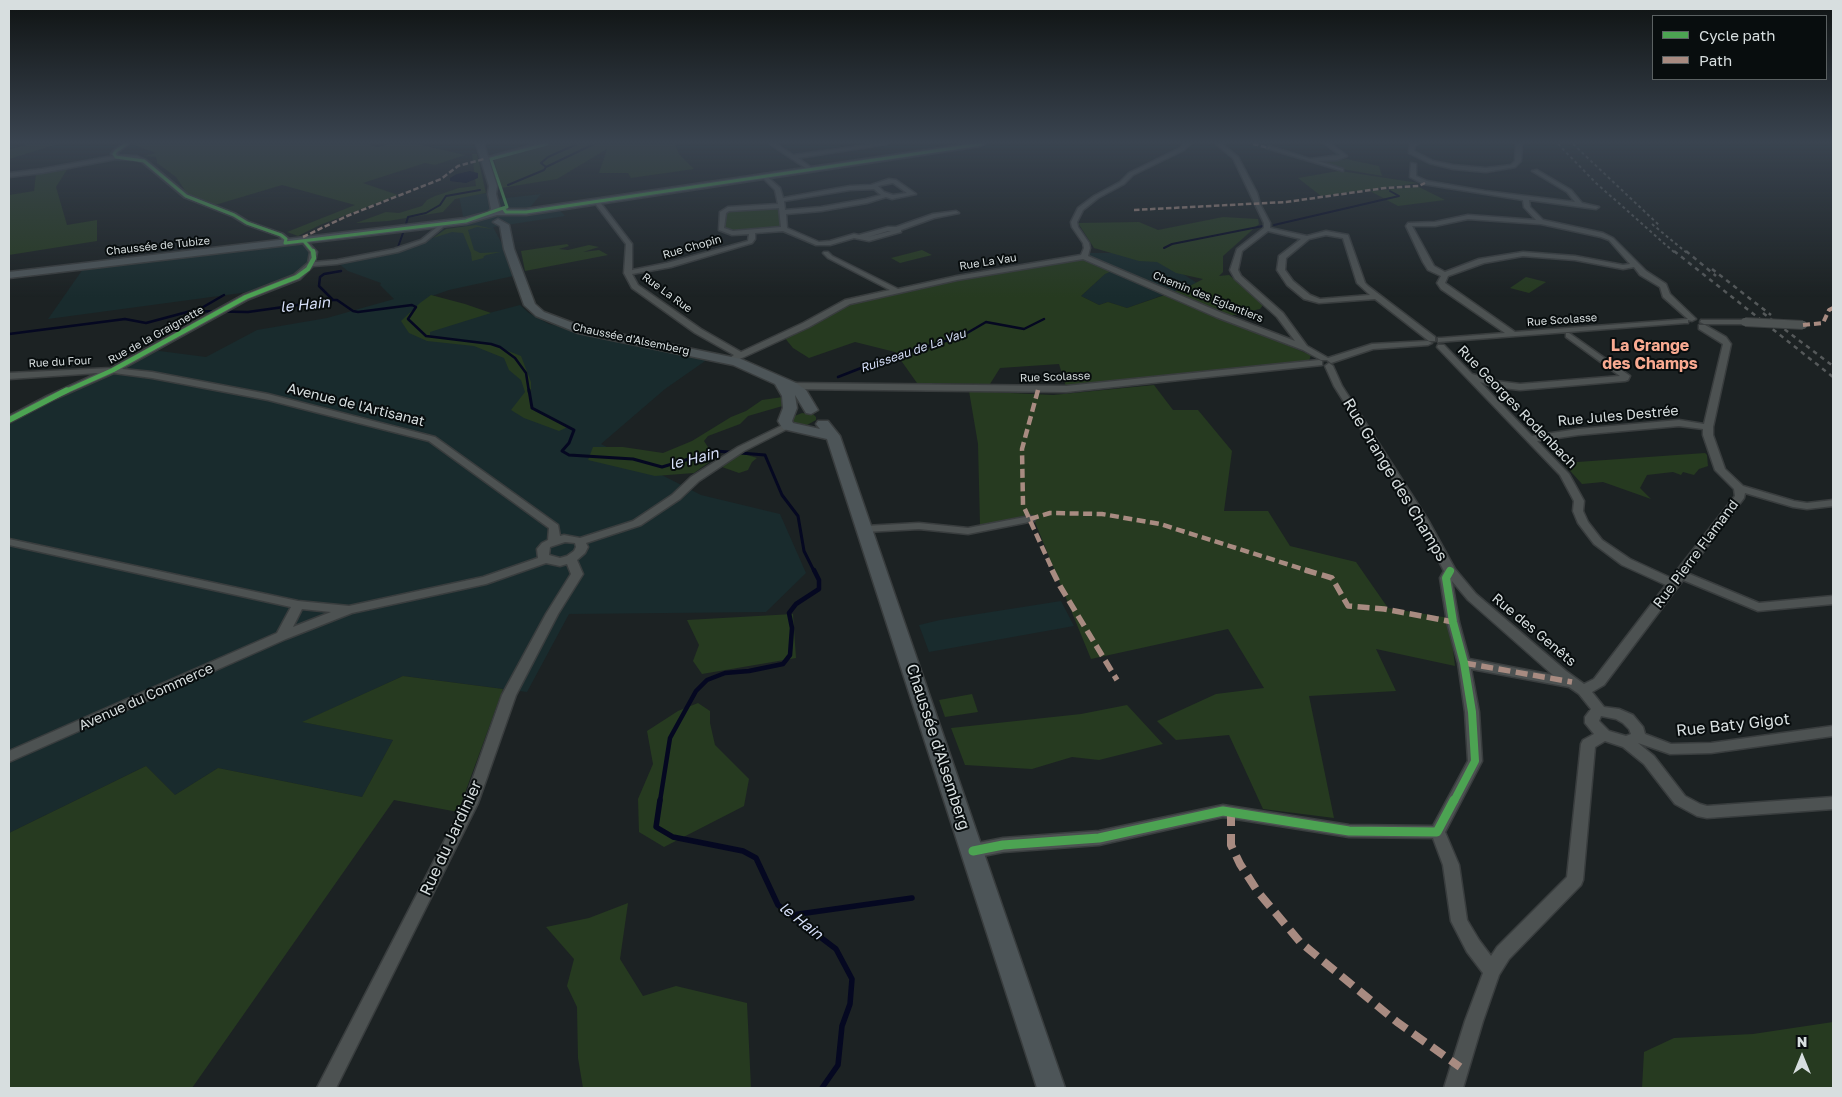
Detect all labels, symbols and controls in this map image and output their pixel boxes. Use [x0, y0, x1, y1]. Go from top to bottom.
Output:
legend [1652, 15, 1827, 80]
text: Cycle path [1699, 26, 1775, 44]
text: Path [1699, 51, 1732, 69]
street label: Rue Chopin [661, 232, 723, 262]
street label: Chaussée de Tubize [105, 234, 211, 258]
street label: Rue La Vau [958, 251, 1018, 273]
street label: Chemin des Eglantiers [1151, 269, 1265, 325]
street label: Rue La Rue [639, 270, 695, 316]
water label: le Hain [279, 293, 331, 317]
street label: Rue de la Graignette [106, 303, 206, 367]
street label: Rue Scolasse [1526, 311, 1598, 329]
street label: Chaussée d'Alsemberg [571, 320, 691, 358]
water label: Ruisseau de La Vau [858, 326, 968, 376]
district label: La Grange des Champs [1602, 336, 1698, 374]
street label: Rue Georges Rodenbach [1454, 342, 1580, 472]
street label: Rue du Four [28, 354, 92, 370]
street label: Rue Scolasse [1020, 369, 1090, 385]
street label: Avenue de l'Artisanat [286, 380, 426, 430]
street label: Rue Grange des Champs [1339, 395, 1451, 565]
street label: Rue Jules Destrée [1557, 402, 1679, 430]
water label: le Hain [667, 444, 721, 474]
street label: Rue Pierre Flamand [1650, 497, 1742, 611]
street label: Rue des Genêts [1488, 590, 1580, 670]
street label: Avenue du Commerce [76, 660, 216, 734]
street label: Chaussée d'Alsemberg [902, 662, 974, 832]
street label: Rue Baty Gigot [1675, 709, 1791, 741]
street label: Rue du Jardinier [416, 777, 486, 899]
water label: le Hain [776, 898, 826, 944]
north arrow [1777, 1032, 1827, 1082]
text: N [1797, 1033, 1807, 1050]

